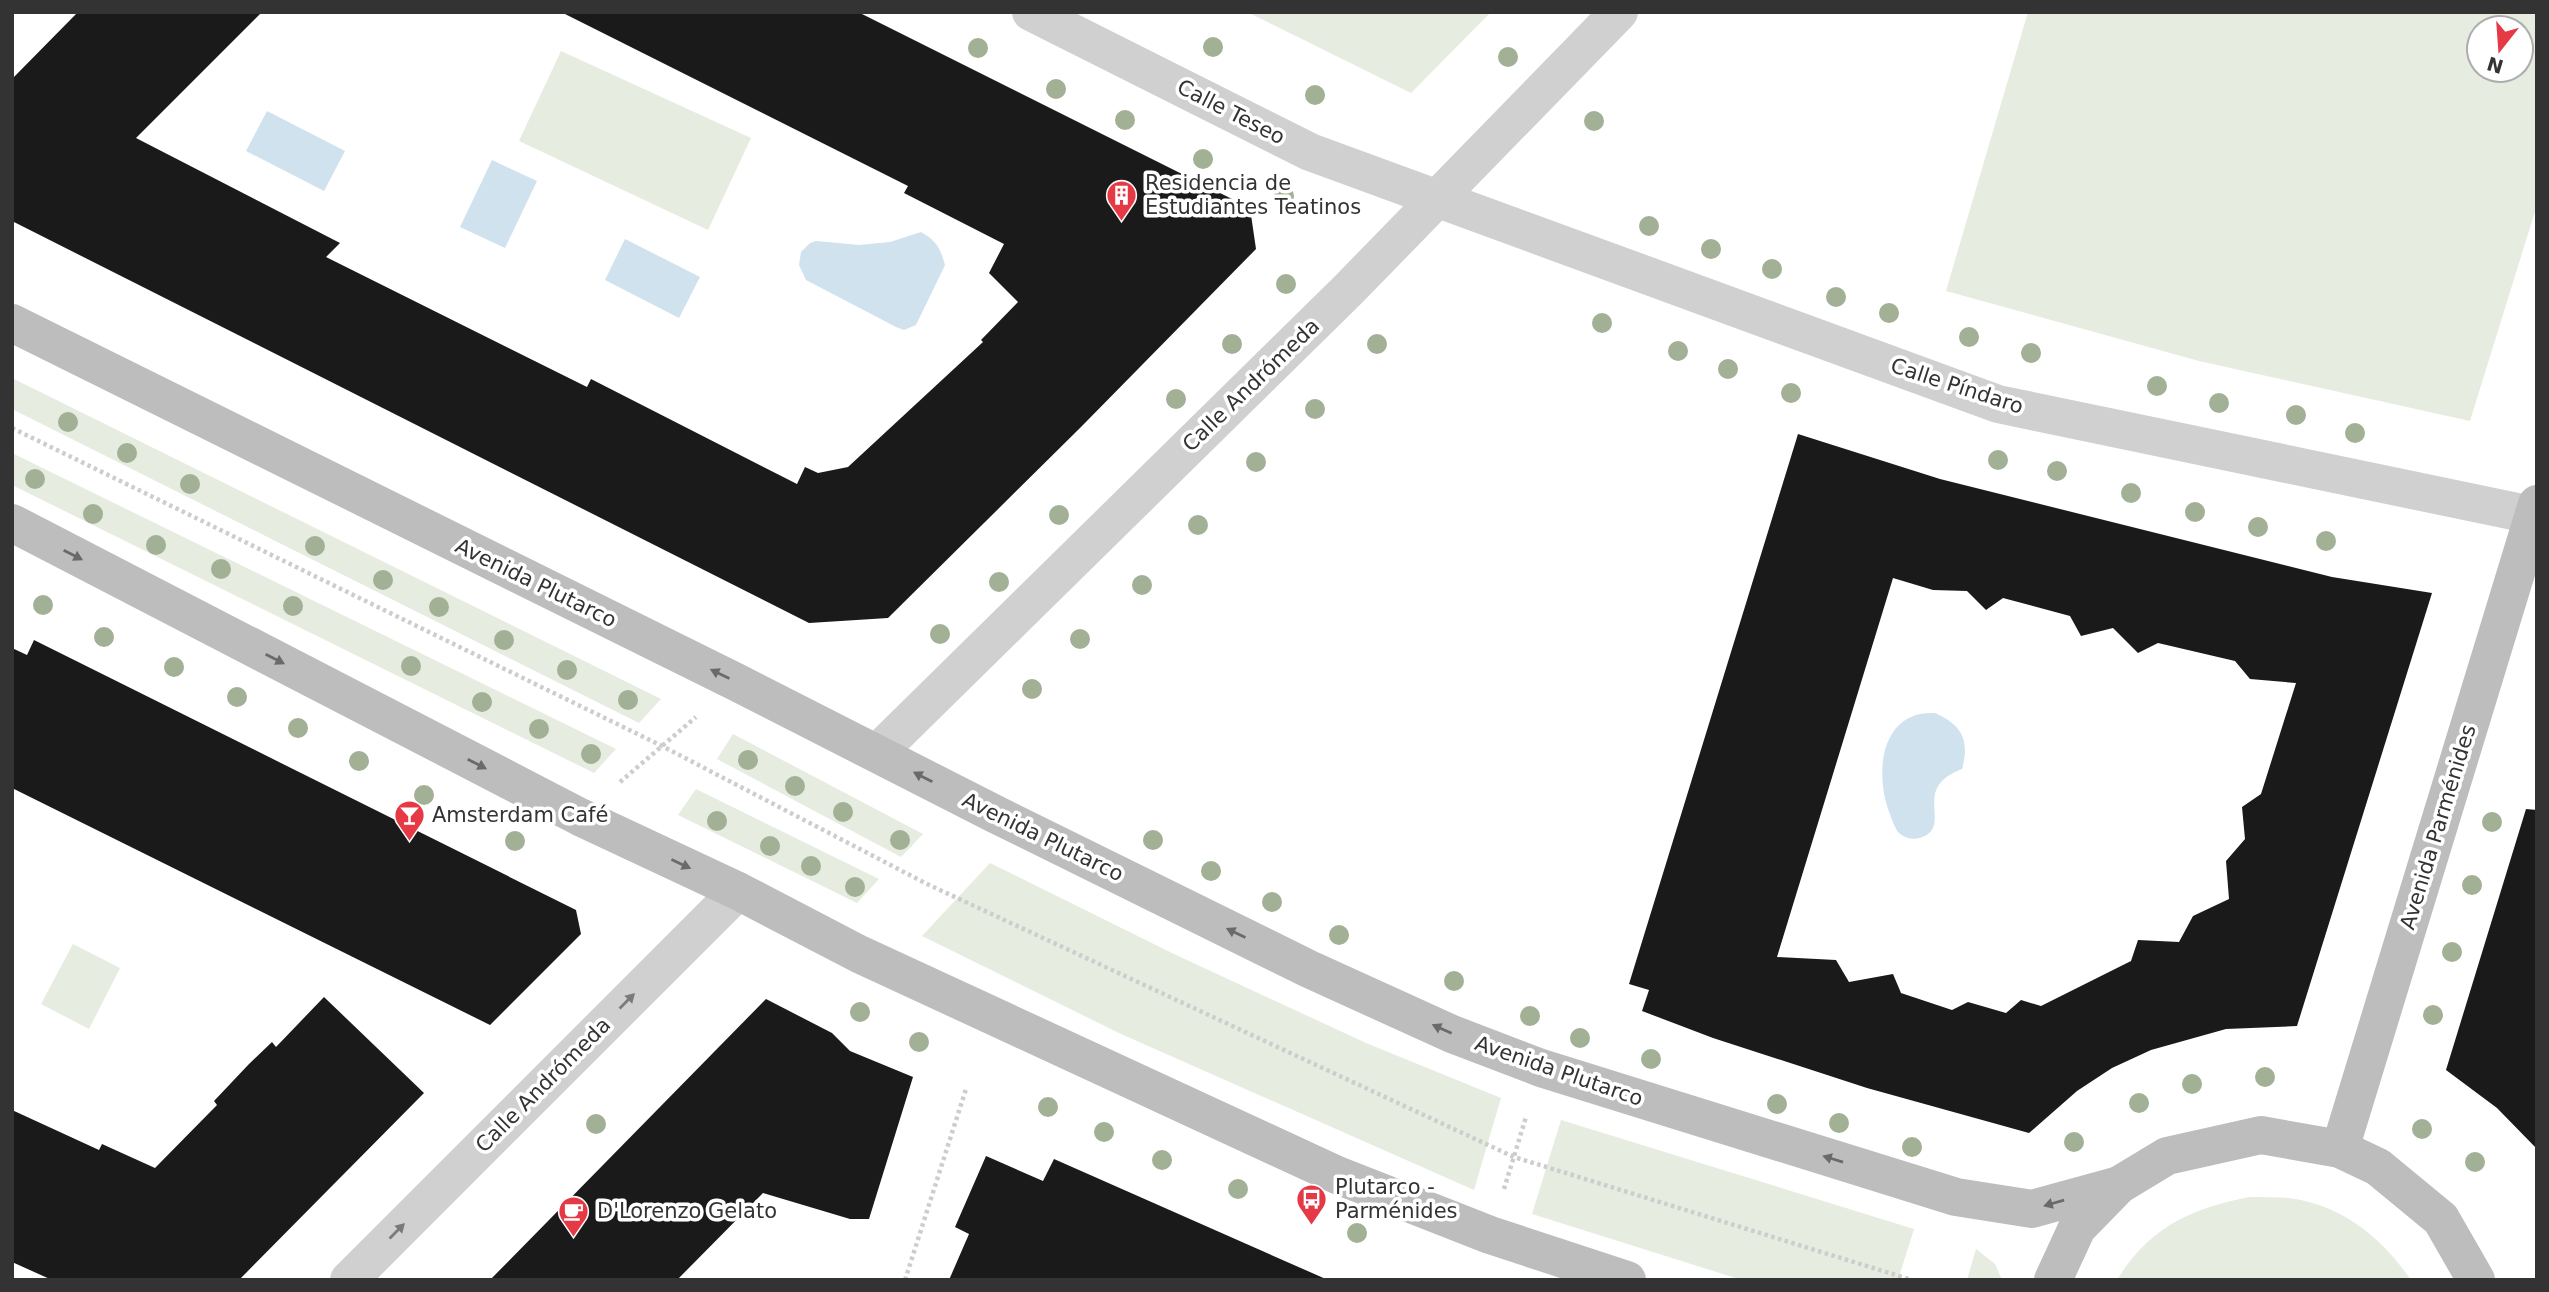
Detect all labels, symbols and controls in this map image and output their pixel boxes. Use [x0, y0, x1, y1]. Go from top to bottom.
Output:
north arrow [2465, 14, 2535, 84]
text: N [2484, 52, 2506, 78]
street label: Calle Teseo [1173, 75, 1289, 149]
place label: Residencia de Estudiantes Teatinos [1145, 171, 1361, 219]
building icon: Residencia de Estudiantes Teatinos [1105, 178, 1139, 222]
street label: Calle Andrómeda [1178, 314, 1324, 456]
street label: Calle Píndaro [1888, 353, 2026, 419]
street label: Avenida Plutarco [452, 534, 620, 632]
one-way arrow [63, 549, 83, 560]
one-way arrow [265, 653, 285, 665]
one-way arrow [710, 669, 730, 680]
street label: Avenida Parménides [2395, 722, 2481, 932]
one-way arrow [467, 758, 487, 769]
one-way arrow [913, 771, 933, 782]
street label: Avenida Plutarco [959, 788, 1127, 886]
bar icon: Amsterdam Café [392, 798, 426, 842]
place label: Amsterdam Café [432, 803, 608, 827]
one-way arrow [671, 858, 691, 870]
one-way arrow [1226, 927, 1246, 939]
one-way arrow [619, 993, 636, 1010]
street label: Calle Andrómeda [471, 1013, 615, 1157]
one-way arrow [1432, 1023, 1453, 1034]
street label: Avenida Plutarco [1472, 1031, 1646, 1111]
one-way arrow [1823, 1153, 1844, 1164]
place label: Plutarco - Parménides [1335, 1175, 1458, 1223]
bus stop icon: Plutarco - Parménides [1295, 1182, 1329, 1226]
cafe icon: D'Lorenzo Gelato [557, 1194, 591, 1238]
one-way arrow [2042, 1198, 2064, 1209]
place label: D'Lorenzo Gelato [597, 1199, 777, 1223]
one-way arrow [388, 1224, 405, 1240]

